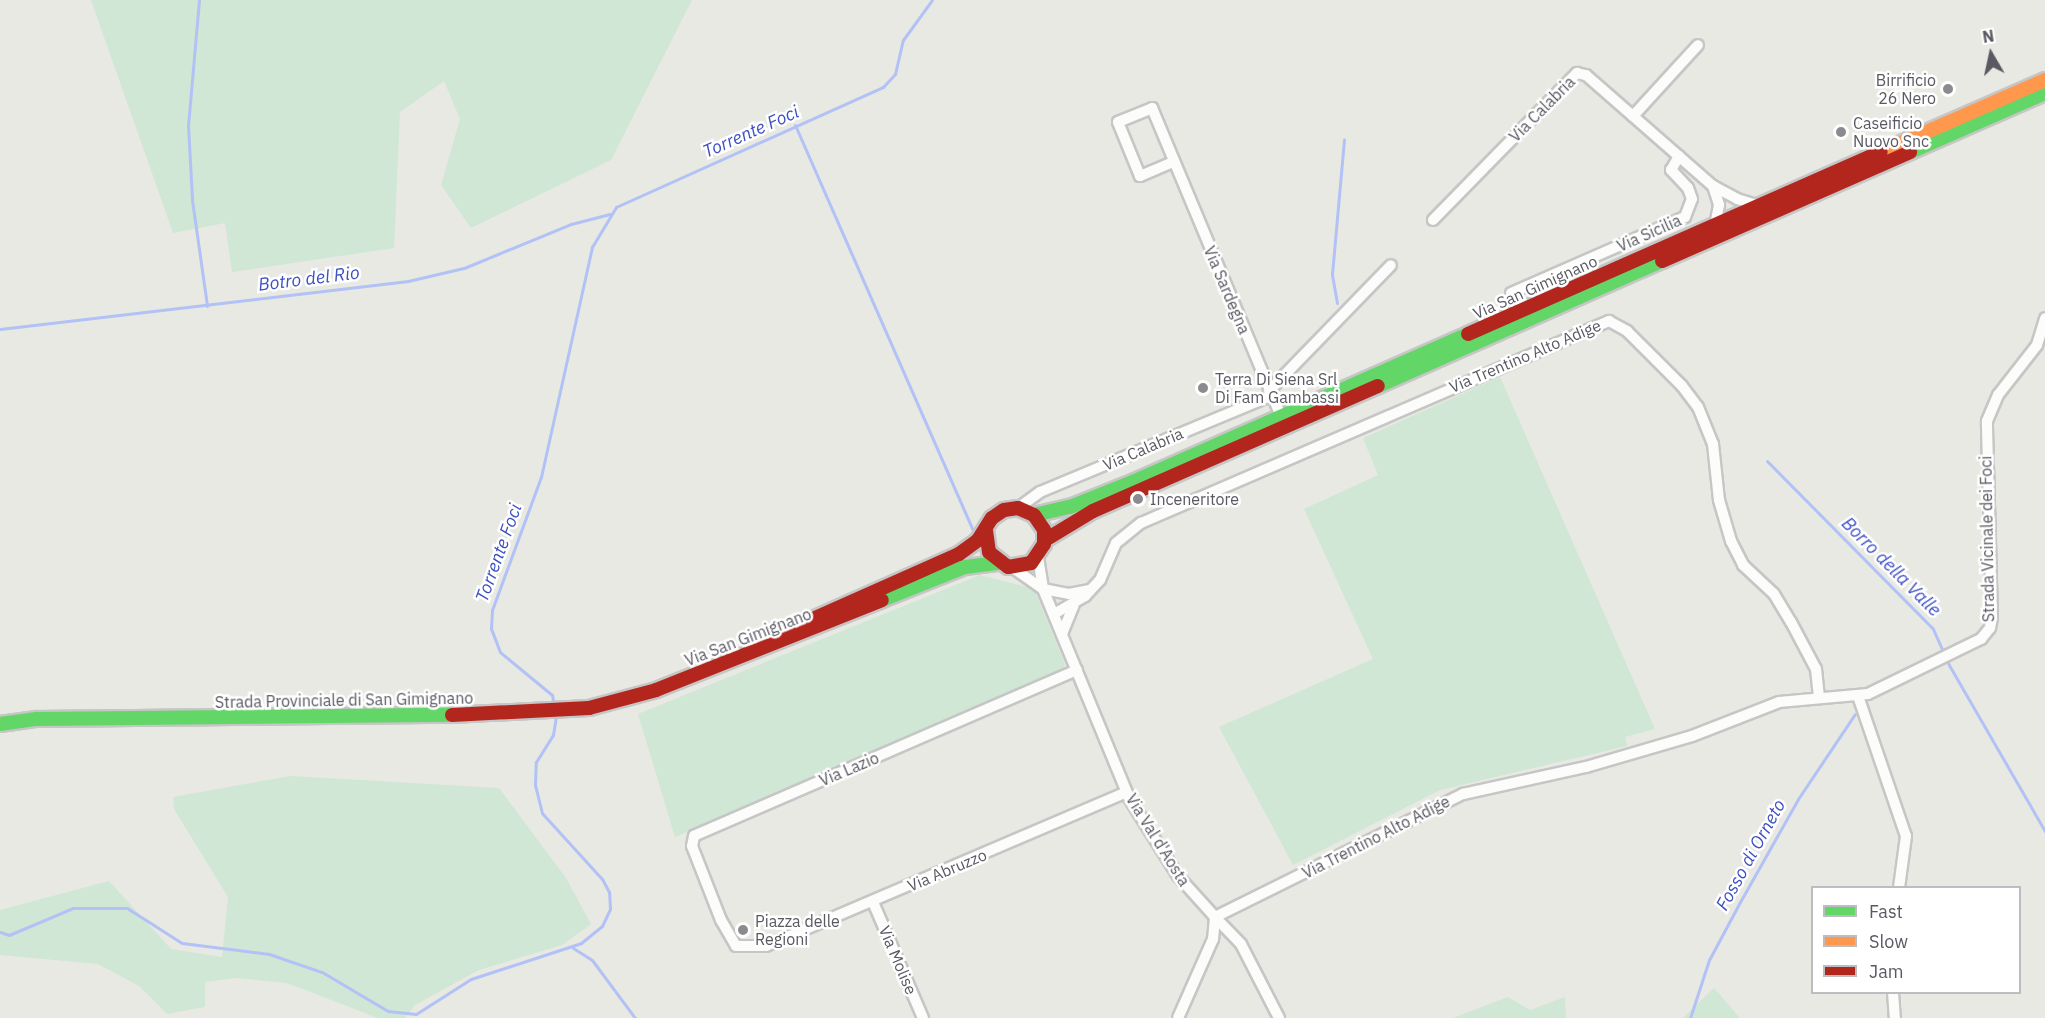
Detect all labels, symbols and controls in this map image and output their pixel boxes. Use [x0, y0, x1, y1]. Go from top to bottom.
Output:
north arrow [1961, 24, 2021, 84]
text: N [1981, 25, 1995, 47]
place label: Birrificio 26 Nero [1876, 70, 1936, 108]
street label: Via Calabria [1505, 72, 1579, 146]
marker: Birrificio 26 Nero [1941, 82, 1955, 96]
water label: Torrente Foci [700, 101, 802, 163]
place label: Caseificio Nuovo Snc [1853, 113, 1929, 151]
marker: Caseificio Nuovo Snc [1834, 125, 1848, 139]
street label: Via Sicilia [1614, 210, 1684, 256]
street label: Via Sardegna [1200, 243, 1254, 337]
street label: Via San Gimignano [1470, 251, 1600, 323]
water label: Botro del Rio [257, 262, 361, 296]
street label: Via Trentino Alto Adige [1446, 315, 1604, 397]
place label: Terra Di Siena Srl Di Fam Gambassi [1215, 369, 1339, 407]
marker: Terra Di Siena Srl Di Fam Gambassi [1196, 381, 1210, 395]
street label: Via Calabria [1100, 424, 1186, 474]
street label: Strada Vicinale dei Foci [1976, 456, 1998, 622]
place label: Inceneritore [1150, 489, 1239, 509]
marker: Inceneritore [1131, 492, 1145, 506]
water label: Torrente Foci [471, 501, 527, 605]
water label: Borro della Valle [1837, 513, 1945, 621]
street label: Via San Gimignano [682, 604, 814, 670]
street label: Strada Provinciale di San Gimignano [215, 688, 473, 712]
street label: Via Lazio [816, 748, 882, 790]
street label: Via Val d'Aosta [1122, 790, 1194, 890]
street label: Via Trentino Alto Adige [1299, 791, 1453, 883]
water label: Fosso di Orneto [1712, 796, 1790, 914]
street label: Via Abruzzo [904, 845, 990, 895]
legend [1811, 886, 2021, 994]
text: Fast [1869, 900, 1903, 923]
place label: Piazza delle Regioni [755, 911, 840, 949]
marker: Piazza delle Regioni [736, 923, 750, 937]
street label: Via Molise [875, 923, 921, 997]
text: Slow [1869, 930, 1908, 953]
text: Jam [1869, 960, 1904, 983]

